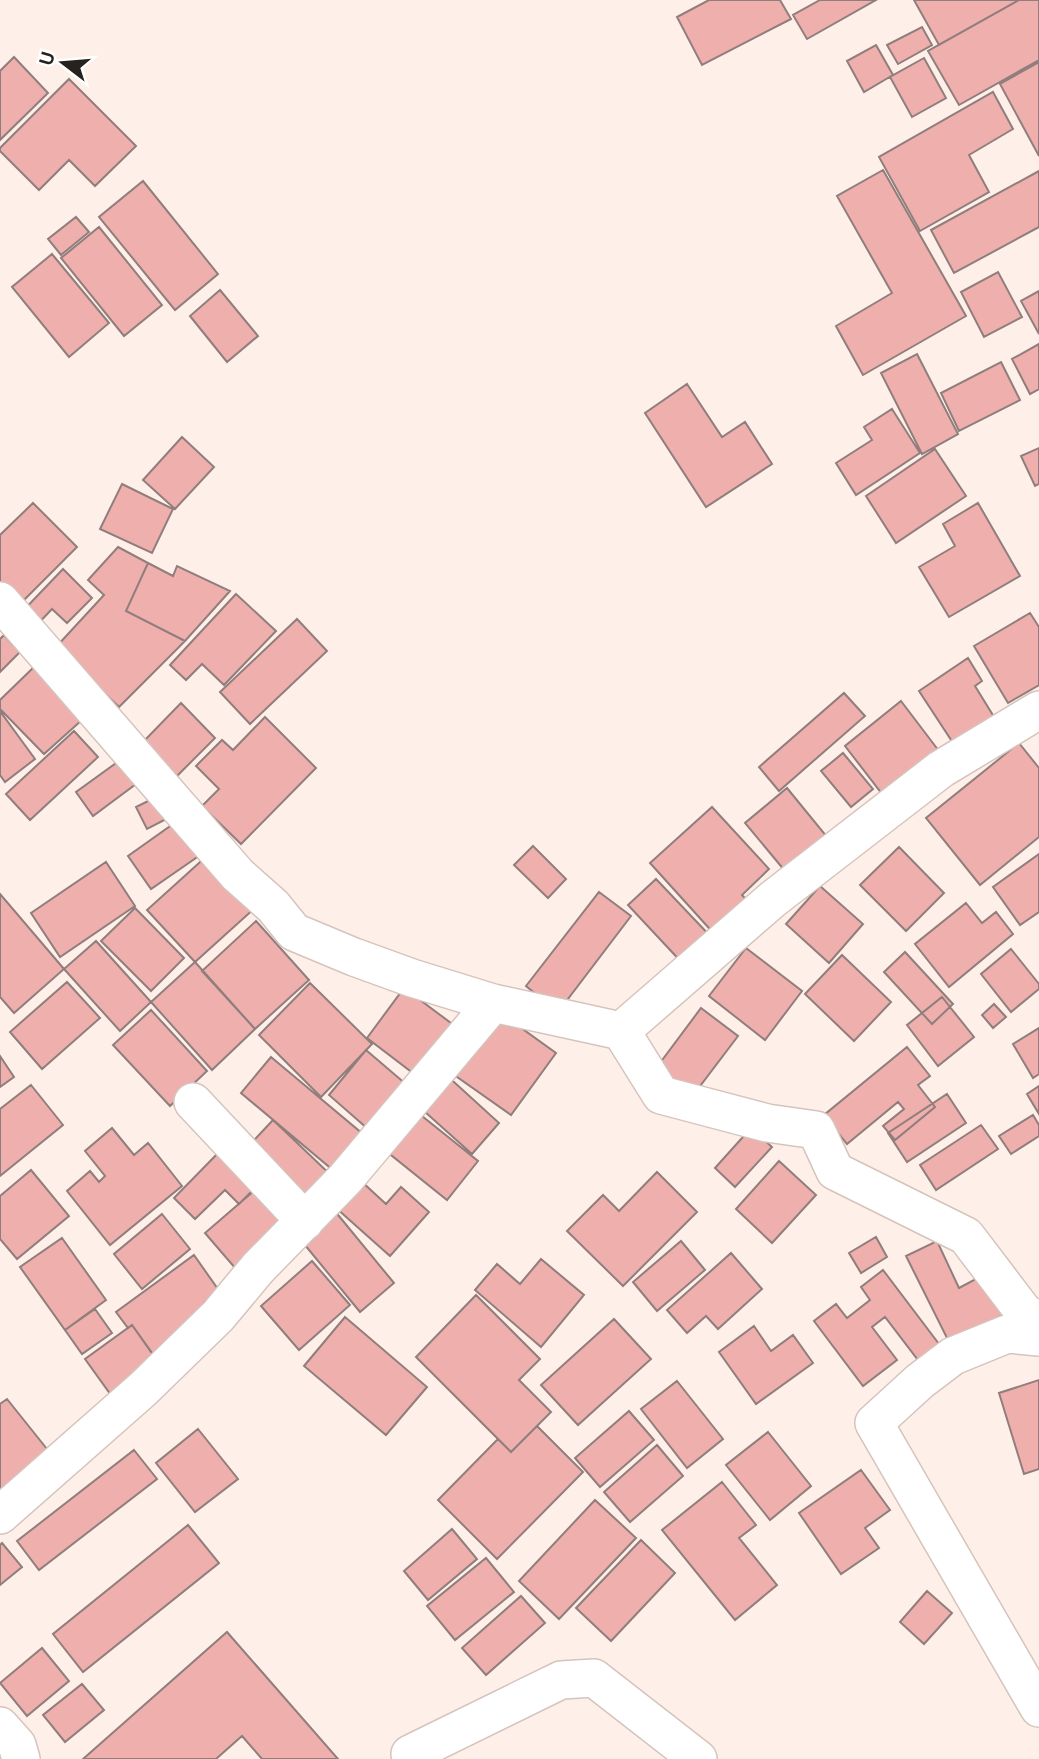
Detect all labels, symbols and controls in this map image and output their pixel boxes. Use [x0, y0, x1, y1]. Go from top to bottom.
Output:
north arrow [28, 28, 98, 98]
text: U [33, 49, 61, 68]

